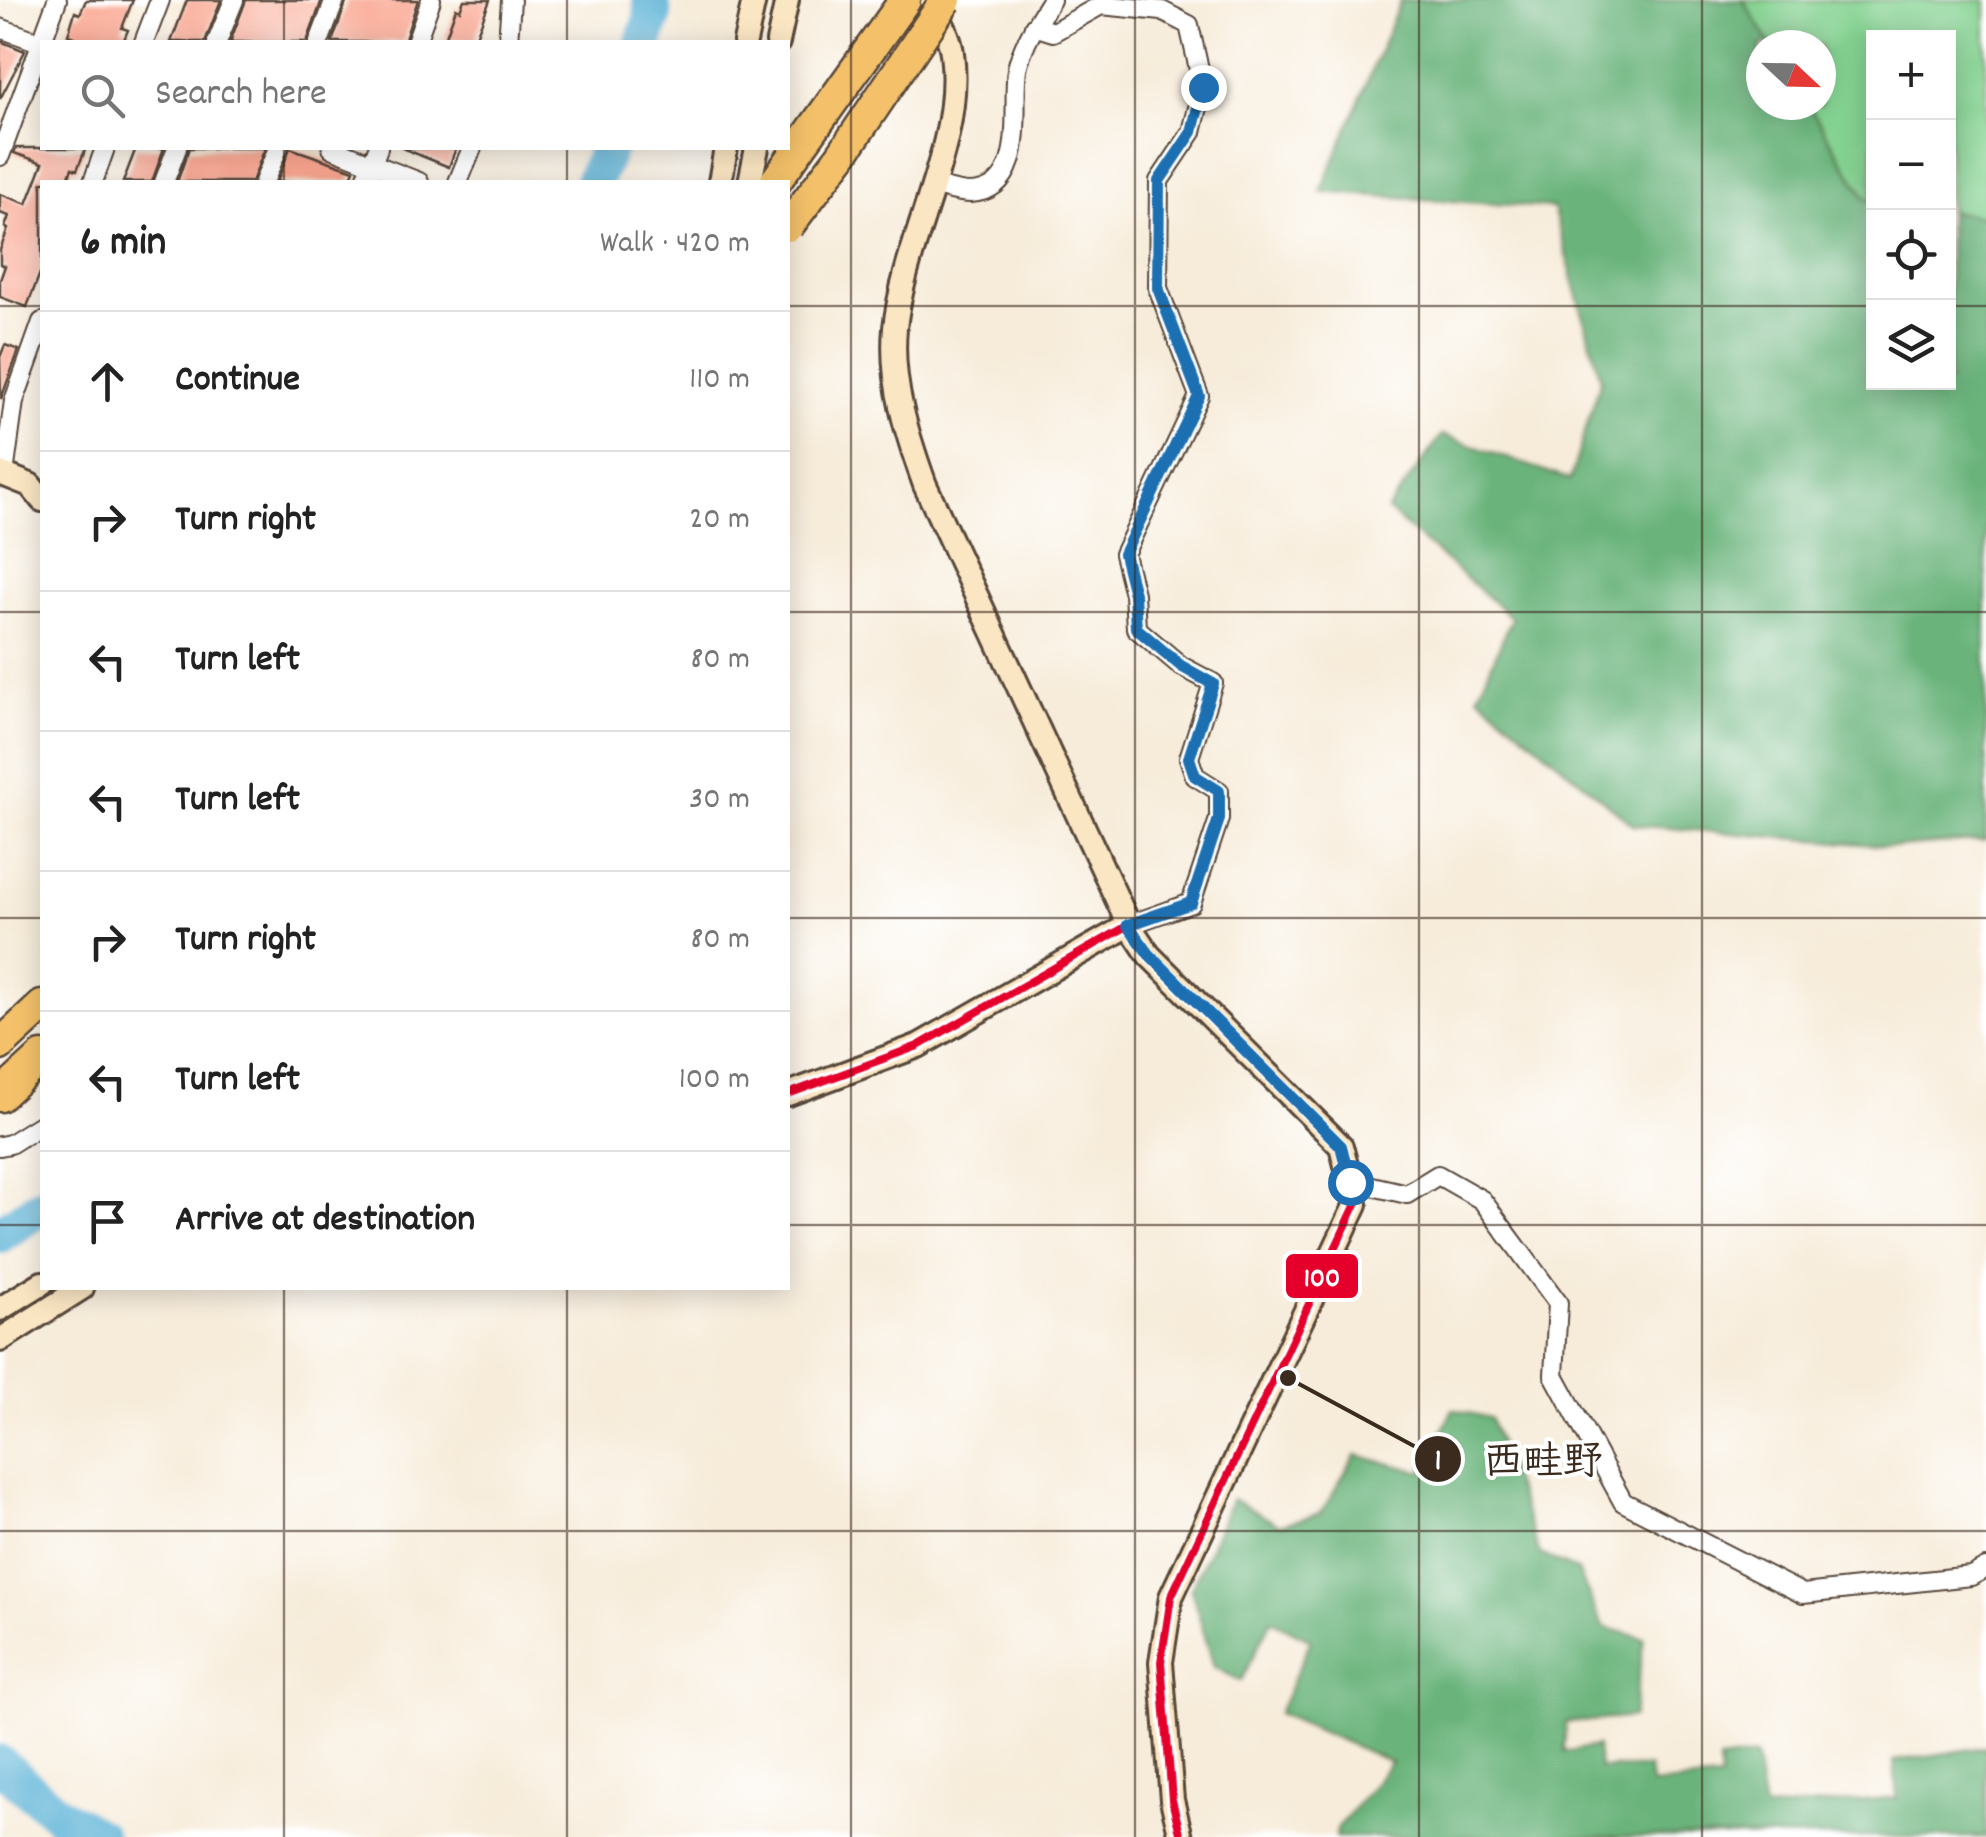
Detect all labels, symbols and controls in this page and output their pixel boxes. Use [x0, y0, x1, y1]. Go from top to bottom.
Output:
north arrow [1746, 30, 1836, 120]
map controls [1866, 30, 1956, 390]
button: + [1866, 30, 1956, 120]
search box [40, 40, 790, 150]
route end [1181, 65, 1227, 111]
icon: search [75, 68, 130, 123]
text: Search here [155, 68, 327, 123]
button: − [1866, 120, 1956, 210]
button: locate [1866, 210, 1956, 300]
text: 6 min [80, 215, 166, 275]
text: Walk · 420 m [600, 222, 750, 268]
button: layers [1866, 300, 1956, 390]
icon: ahead [80, 354, 135, 409]
text: Continue [175, 354, 300, 409]
text: 110 m [689, 358, 750, 404]
icon: right [80, 494, 135, 549]
text: Turn right [175, 494, 316, 549]
text: 20 m [689, 498, 750, 544]
icon: left [80, 634, 135, 689]
text: Turn left [175, 634, 300, 689]
text: 80 m [690, 638, 750, 684]
icon: left [80, 774, 135, 829]
text: Turn left [175, 774, 300, 829]
text: 30 m [689, 778, 750, 824]
icon: right [80, 914, 135, 969]
text: Turn right [175, 914, 316, 969]
text: 80 m [690, 918, 750, 964]
icon: left [80, 1054, 135, 1109]
text: Turn left [175, 1054, 300, 1109]
text: 100 m [679, 1058, 750, 1104]
route start [1328, 1160, 1374, 1206]
icon: arrive [80, 1194, 135, 1249]
text: Arrive at destination [175, 1194, 475, 1249]
line badge: 100 [1284, 1252, 1360, 1300]
text: 100 [1304, 1261, 1340, 1301]
callout: 西畦野 [1413, 1424, 1623, 1494]
text: 西畦野 [1483, 1437, 1603, 1494]
text: 1 [1435, 1442, 1441, 1485]

